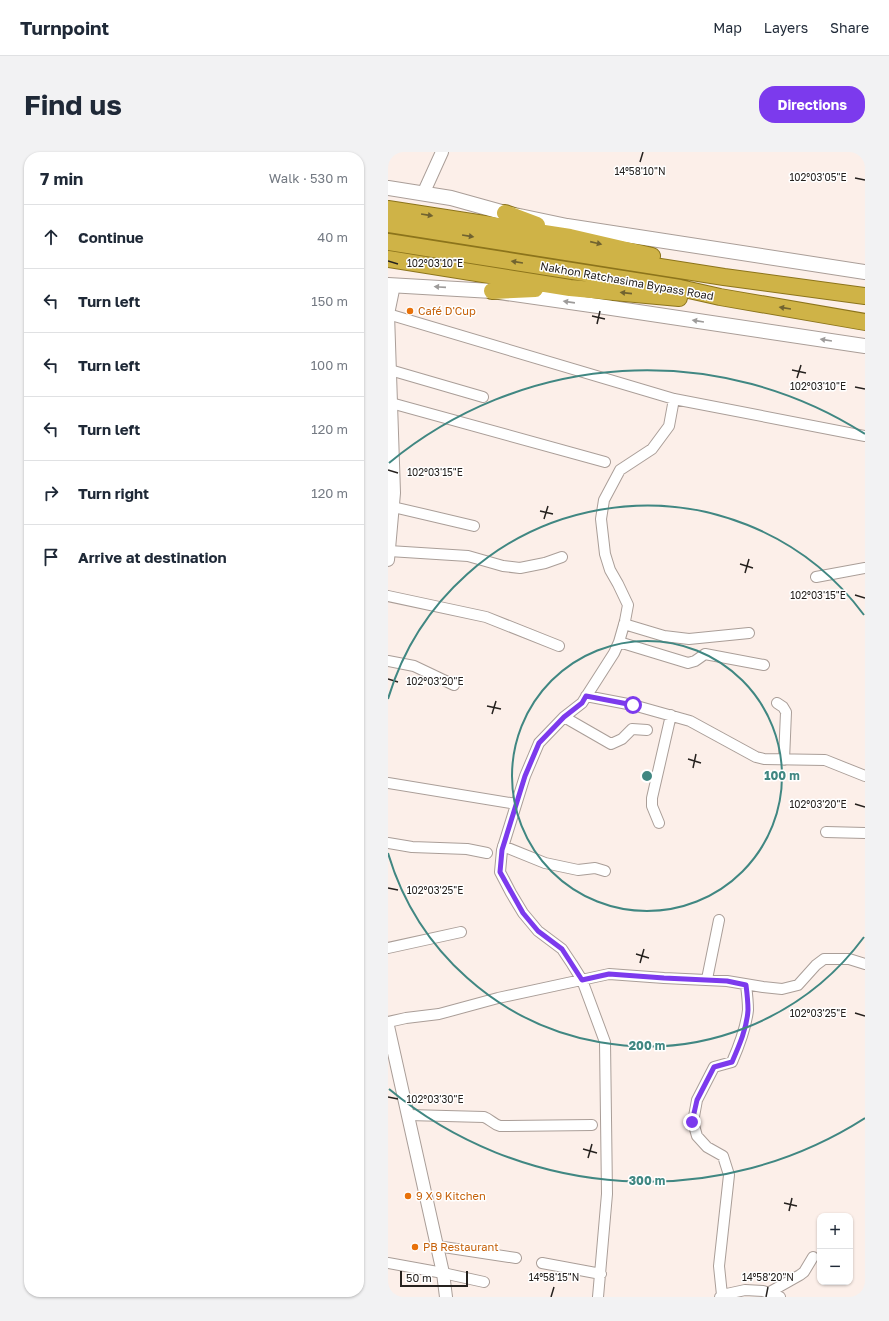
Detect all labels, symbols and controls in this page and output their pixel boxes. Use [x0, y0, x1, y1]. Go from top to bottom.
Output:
text: Turnpoint [20, 16, 109, 39]
text: Map [713, 19, 742, 36]
text: Layers [764, 19, 808, 36]
text: Share [830, 19, 869, 36]
button: Directions [759, 86, 865, 123]
text: Find us [24, 88, 122, 121]
text: 14°58'10"N [615, 165, 666, 177]
text: 7 min [40, 168, 83, 189]
text: Walk · 530 m [269, 170, 348, 186]
text: 102°03'05"E [790, 171, 847, 183]
one-way arrow [420, 212, 433, 218]
icon: ahead [40, 226, 62, 248]
text: Continue [78, 228, 144, 246]
text: 40 m [317, 229, 348, 245]
one-way arrow [462, 233, 474, 239]
one-way arrow [590, 241, 602, 247]
text: 102°03'10"E [407, 257, 463, 269]
one-way arrow [510, 259, 523, 265]
street label: Nakhon Ratchasima Bypass Road [539, 259, 715, 302]
one-way arrow [434, 284, 446, 291]
icon: left [40, 290, 62, 312]
one-way arrow [620, 290, 632, 296]
text: Turn left [78, 292, 140, 310]
text: 150 m [311, 293, 348, 309]
one-way arrow [563, 299, 575, 305]
place label: Café D'Cup [418, 304, 476, 317]
one-way arrow [779, 305, 791, 311]
marker: Café D'Cup [405, 306, 415, 316]
one-way arrow [692, 318, 704, 324]
one-way arrow [820, 337, 833, 343]
icon: left [40, 354, 62, 376]
text: Turn left [78, 356, 140, 374]
text: 100 m [311, 357, 348, 373]
text: 102°03'10"E [790, 380, 846, 392]
icon: left [40, 418, 62, 440]
text: Turn left [78, 420, 140, 438]
text: 120 m [311, 421, 348, 437]
text: 102°03'15"E [407, 466, 463, 478]
icon: right [40, 482, 62, 504]
text: Turn right [78, 484, 149, 502]
text: 120 m [311, 485, 348, 501]
icon: arrive [40, 546, 62, 568]
text: Arrive at destination [78, 548, 227, 566]
text: 102°03'15"E [790, 589, 846, 601]
text: 102°03'20"E [407, 675, 464, 687]
route start [624, 696, 642, 714]
text: 100 m [764, 768, 800, 783]
centre of rings [640, 769, 654, 783]
text: 102°03'20"E [790, 798, 847, 810]
text: 102°03'25"E [407, 884, 463, 896]
text: 102°03'25"E [790, 1007, 846, 1019]
text: 200 m [629, 1038, 665, 1053]
text: 102°03'30"E [406, 1093, 464, 1105]
route end [683, 1113, 701, 1131]
text: 300 m [629, 1173, 665, 1188]
place label: 9 X 9 Kitchen [416, 1189, 486, 1202]
marker: 9 X 9 Kitchen [403, 1191, 413, 1201]
map controls [817, 1213, 853, 1285]
button: + [817, 1213, 853, 1249]
place label: PB Restaurant [423, 1240, 499, 1253]
marker: PB Restaurant [410, 1242, 420, 1252]
button: − [817, 1249, 853, 1285]
scale bar [400, 1269, 468, 1288]
text: 50 m [406, 1271, 432, 1284]
text: 14°58'15"N [529, 1271, 579, 1283]
text: 14°58'20"N [742, 1271, 794, 1283]

